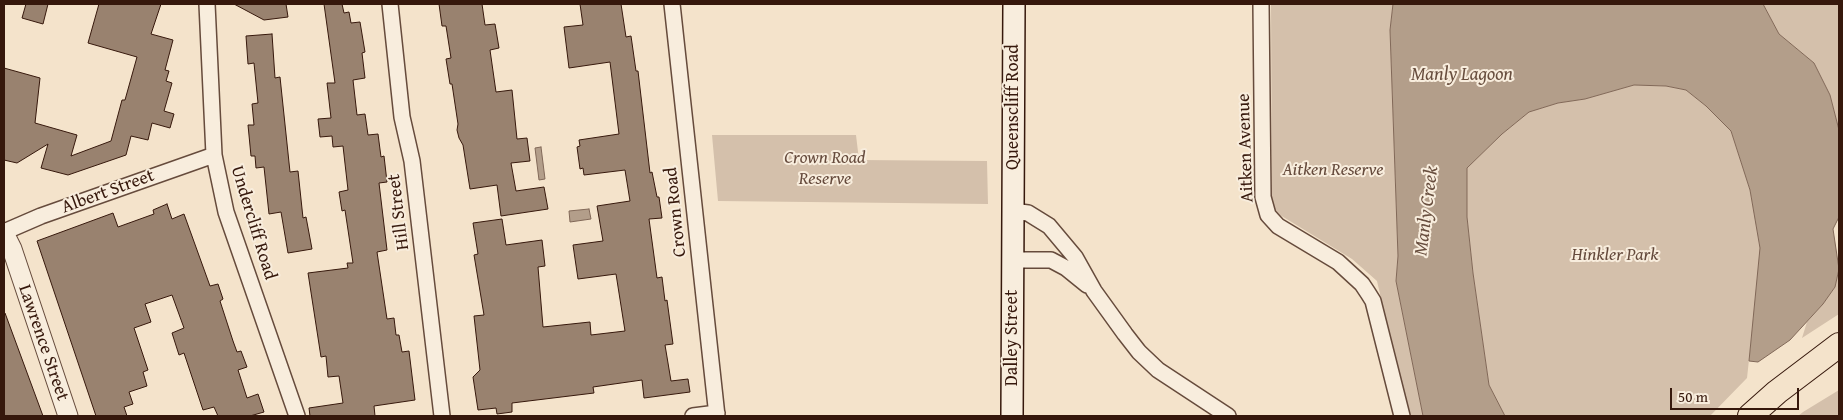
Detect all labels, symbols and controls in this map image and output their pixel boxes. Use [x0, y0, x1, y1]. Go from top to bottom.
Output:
street label: Queenscliff Road [1002, 44, 1024, 170]
water label: Manly Lagoon [1411, 64, 1513, 86]
street label: Aitken Avenue [1233, 93, 1259, 203]
park label: Crown Road Reserve [784, 147, 866, 190]
park label: Aitken Reserve [1282, 159, 1384, 181]
street label: Undercliff Road [225, 163, 281, 283]
street label: Albert Street [59, 165, 157, 219]
water label: Manly Creek [1410, 165, 1444, 257]
street label: Crown Road [661, 166, 691, 258]
street label: Hill Street [384, 173, 414, 251]
park label: Hinkler Park [1572, 244, 1658, 266]
street label: Lawrence Street [13, 282, 73, 404]
street label: Dalley Street [1001, 290, 1023, 386]
scale bar [1673, 378, 1802, 410]
text: 50 m [1678, 386, 1708, 407]

